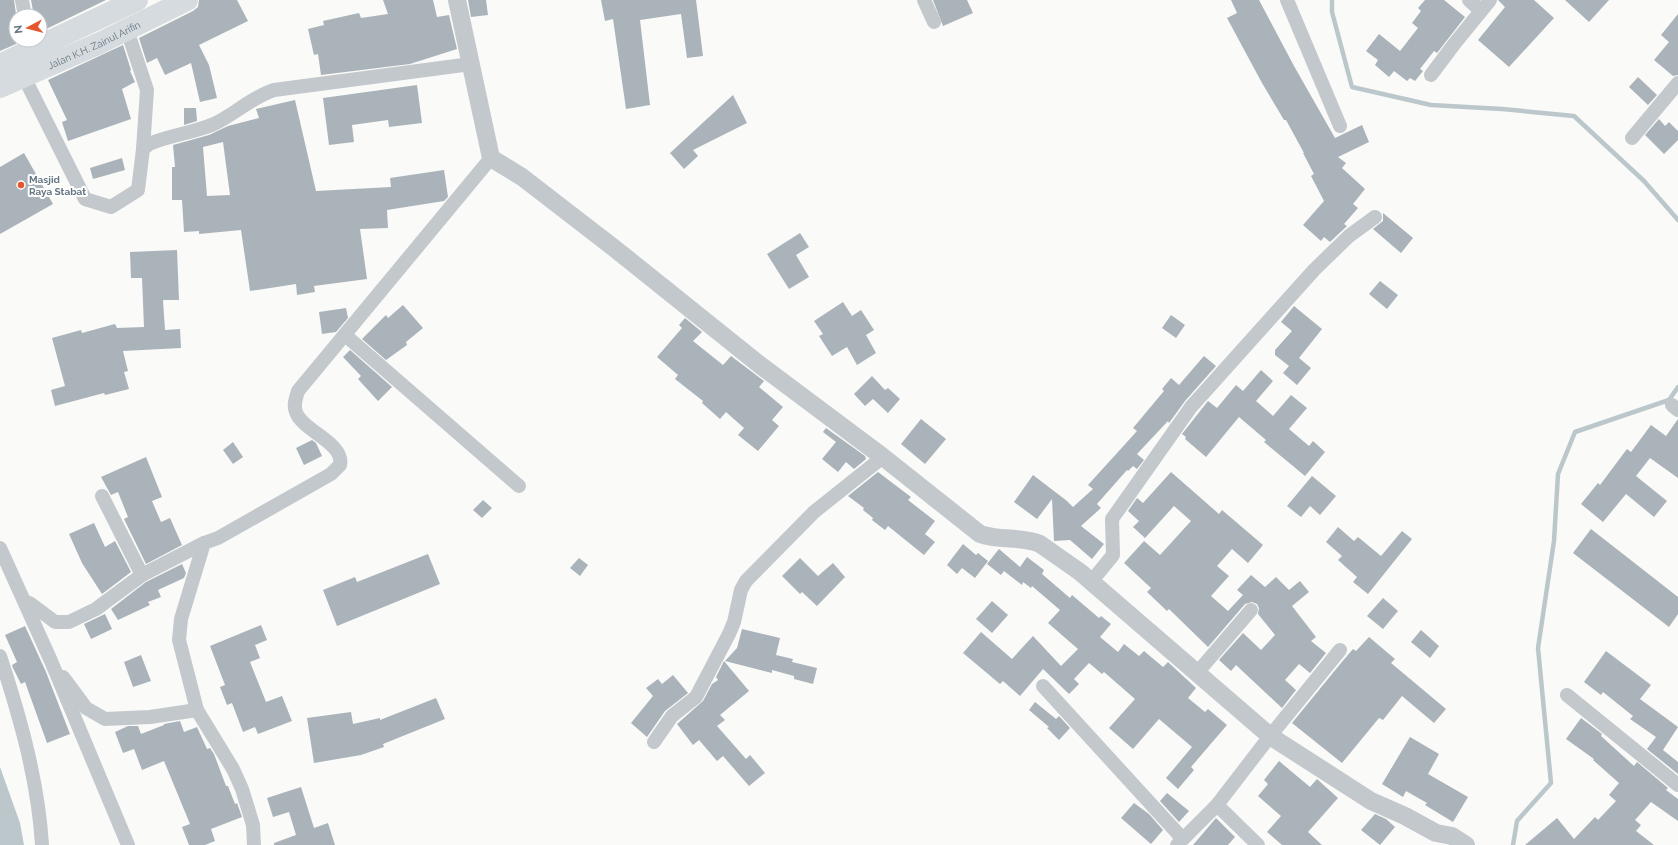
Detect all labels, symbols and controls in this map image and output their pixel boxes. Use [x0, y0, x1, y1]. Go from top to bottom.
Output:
north arrow [8, 8, 48, 48]
street label: Jalan K.H. Zainul Arifin [46, 18, 142, 71]
text: N [12, 24, 26, 34]
place label: Masjid Raya Stabat [29, 174, 86, 197]
marker: Masjid Raya Stabat [16, 180, 26, 190]

